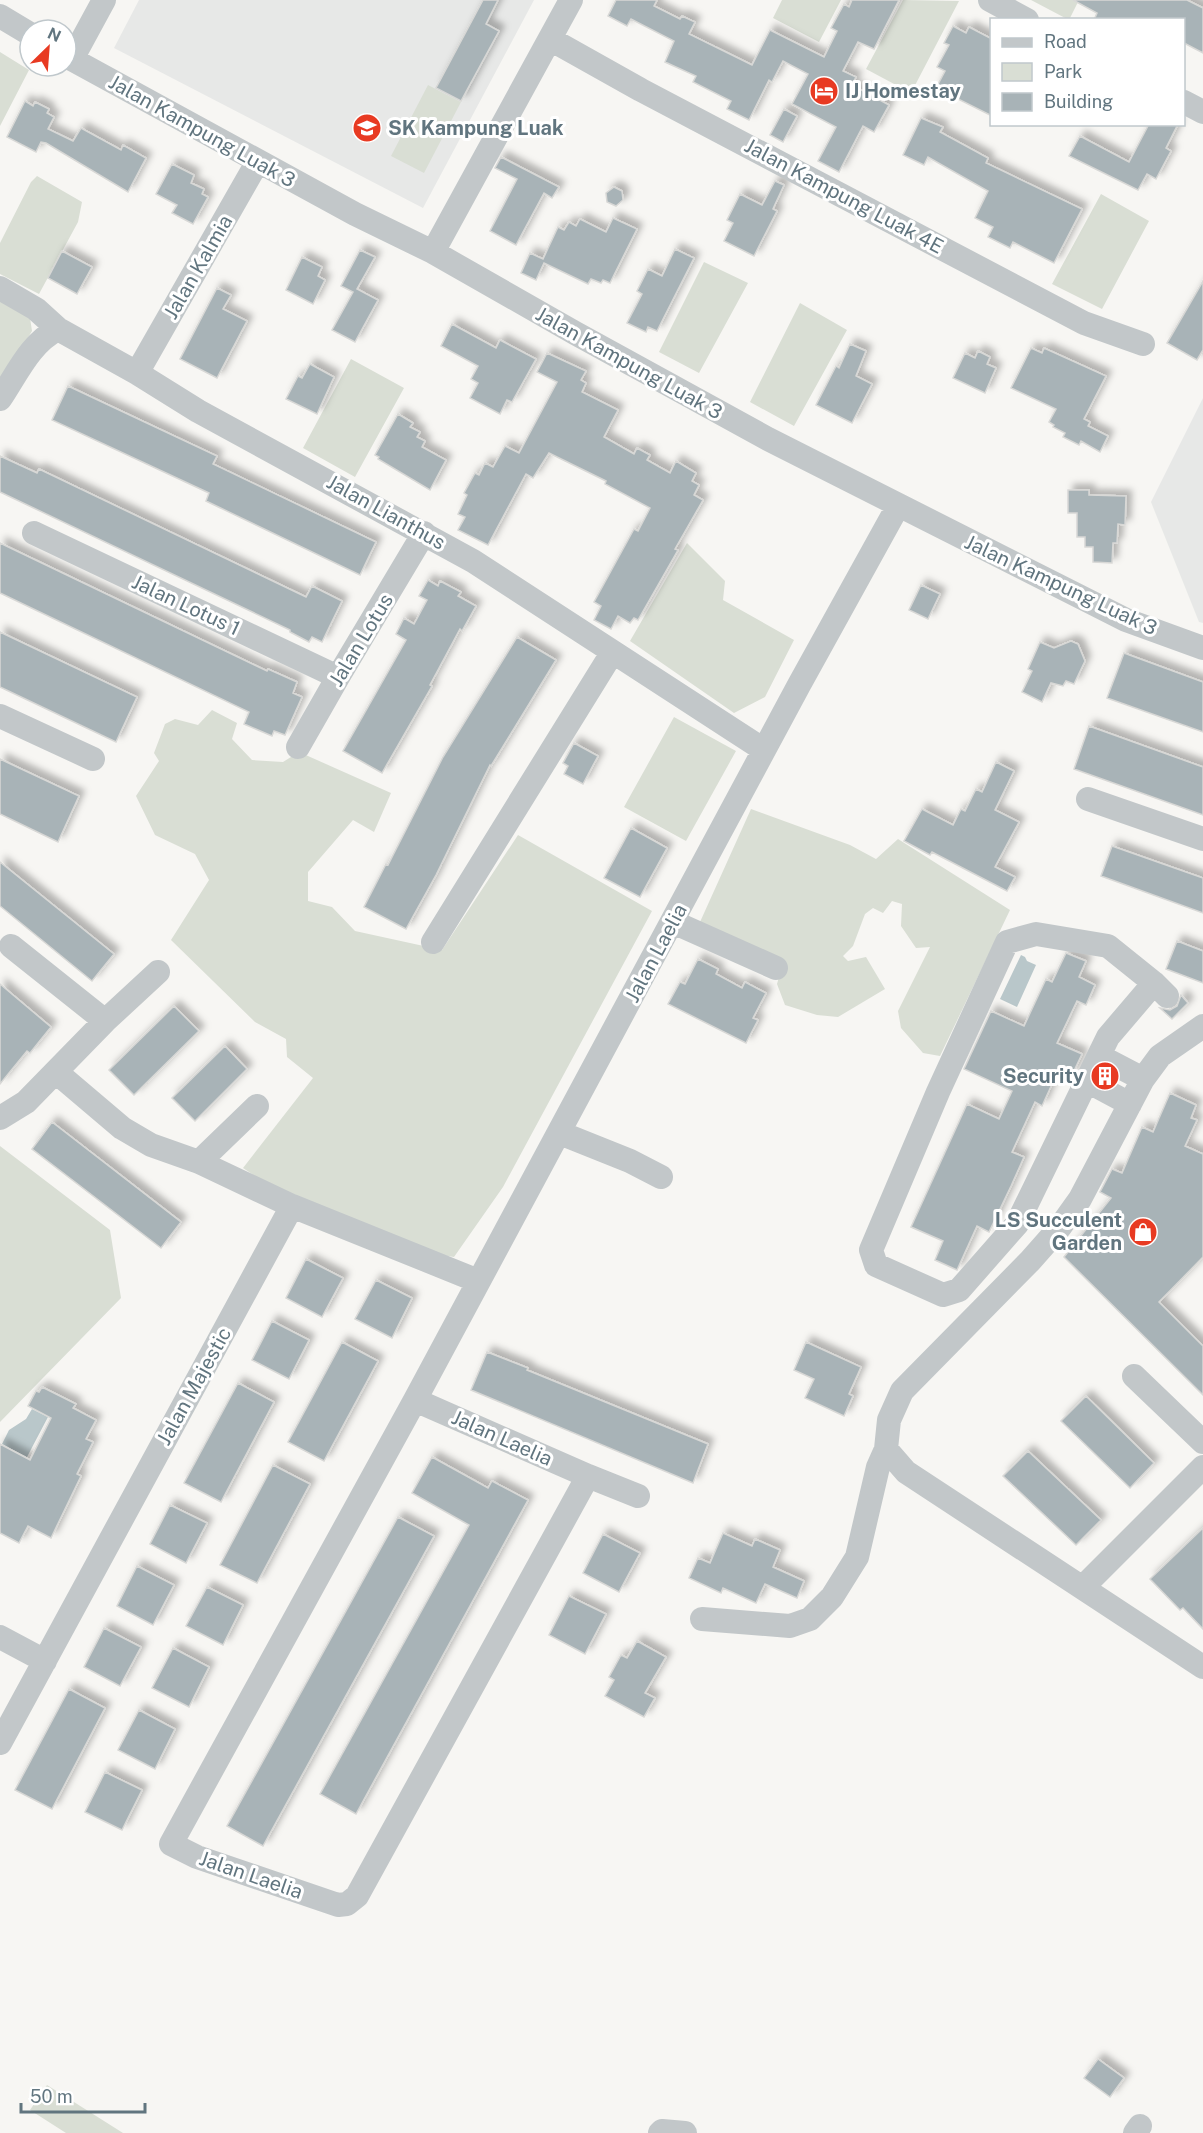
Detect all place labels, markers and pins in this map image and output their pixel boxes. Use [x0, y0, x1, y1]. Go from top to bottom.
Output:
hotel icon: IJ Homestay [808, 75, 840, 107]
place label: IJ Homestay [845, 79, 961, 103]
school or university icon: SK Kampung Luak [351, 112, 383, 144]
place label: SK Kampung Luak [388, 116, 564, 140]
building icon: Security [1089, 1060, 1121, 1092]
place label: Security [1003, 1064, 1084, 1088]
place label: LS Succulent Garden [995, 1208, 1122, 1255]
shop icon: LS Succulent Garden [1127, 1216, 1159, 1248]

